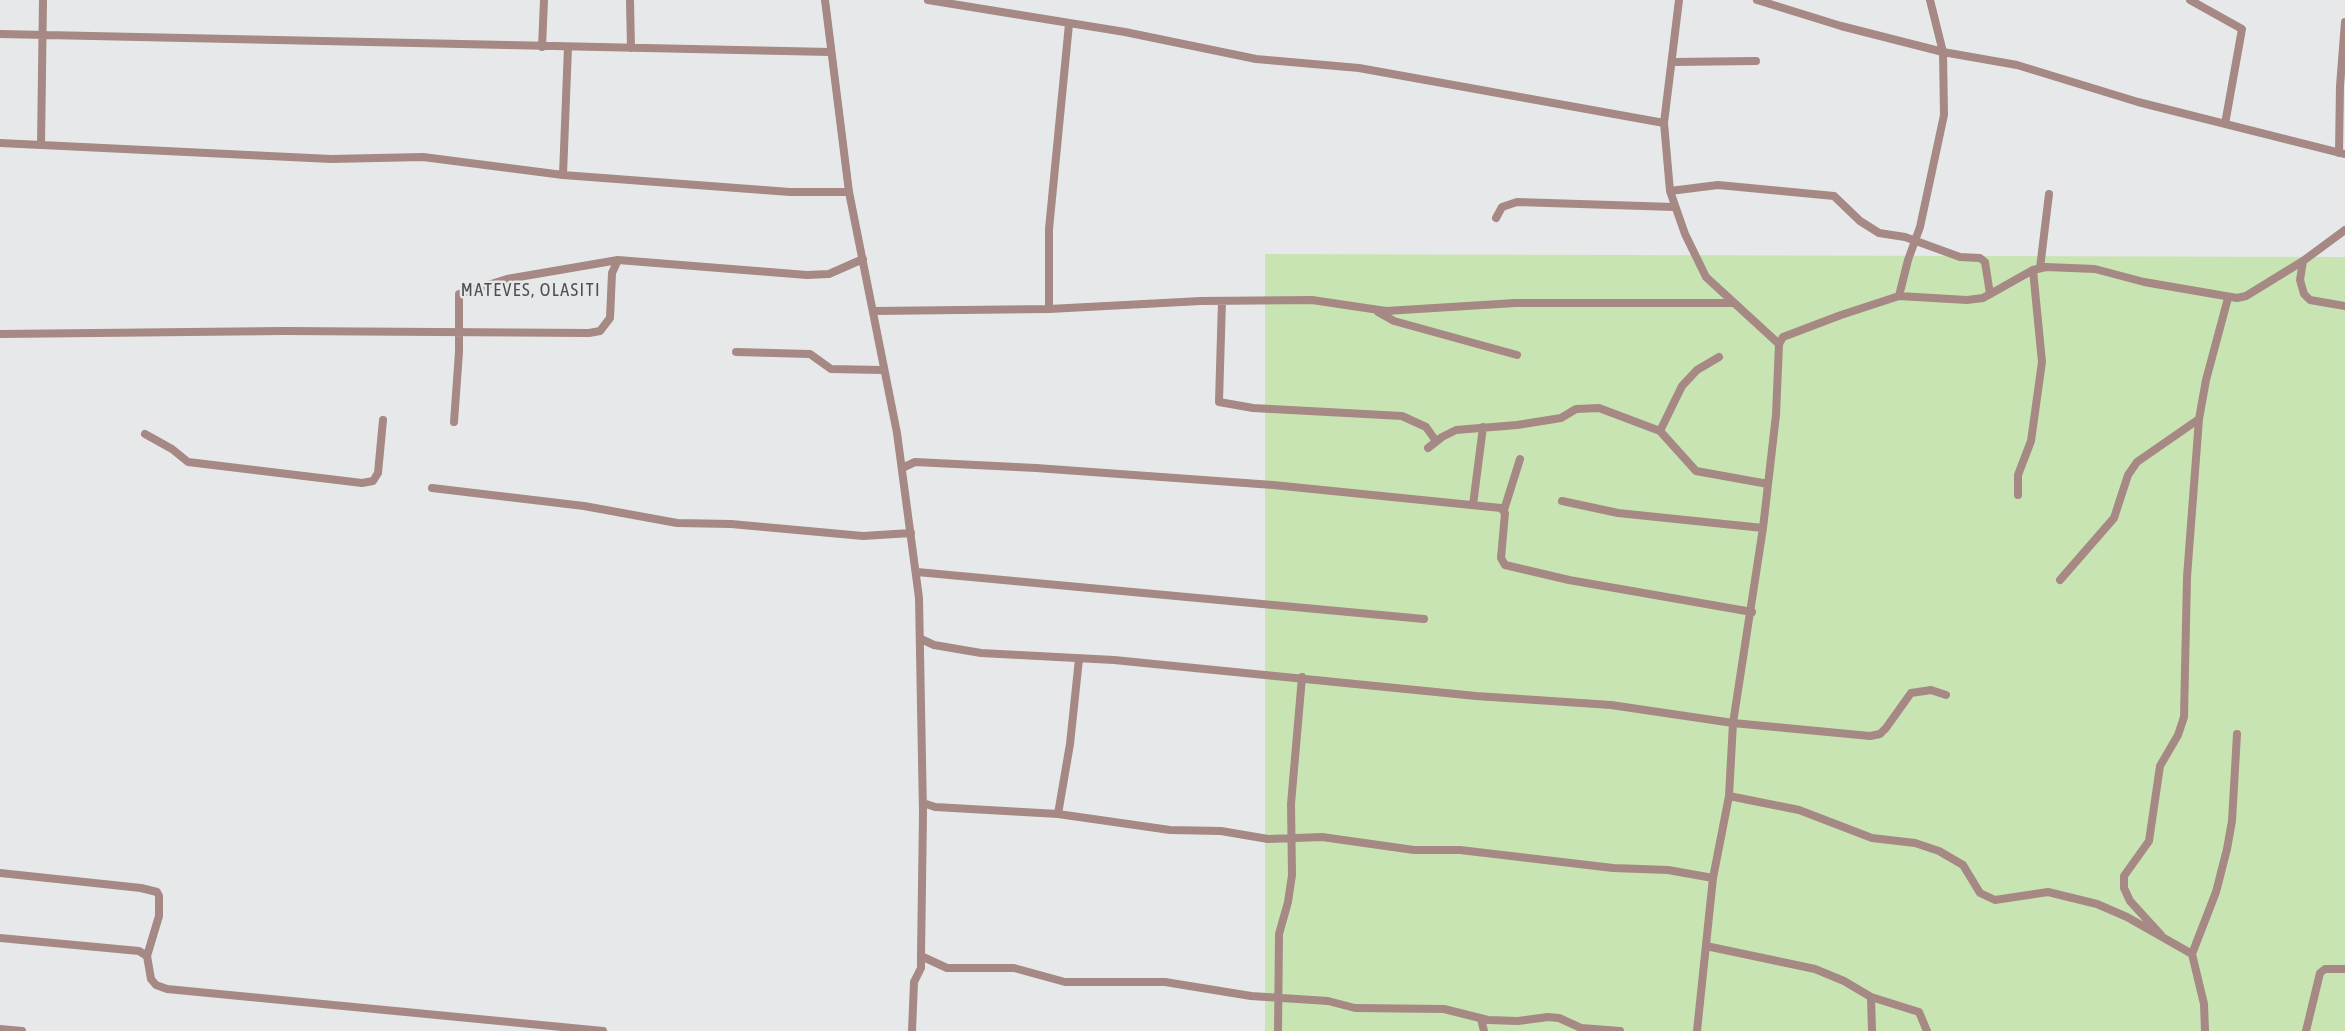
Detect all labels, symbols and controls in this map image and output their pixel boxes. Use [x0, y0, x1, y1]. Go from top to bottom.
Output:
district label: MATEVES, OLASITI [461, 279, 601, 301]

